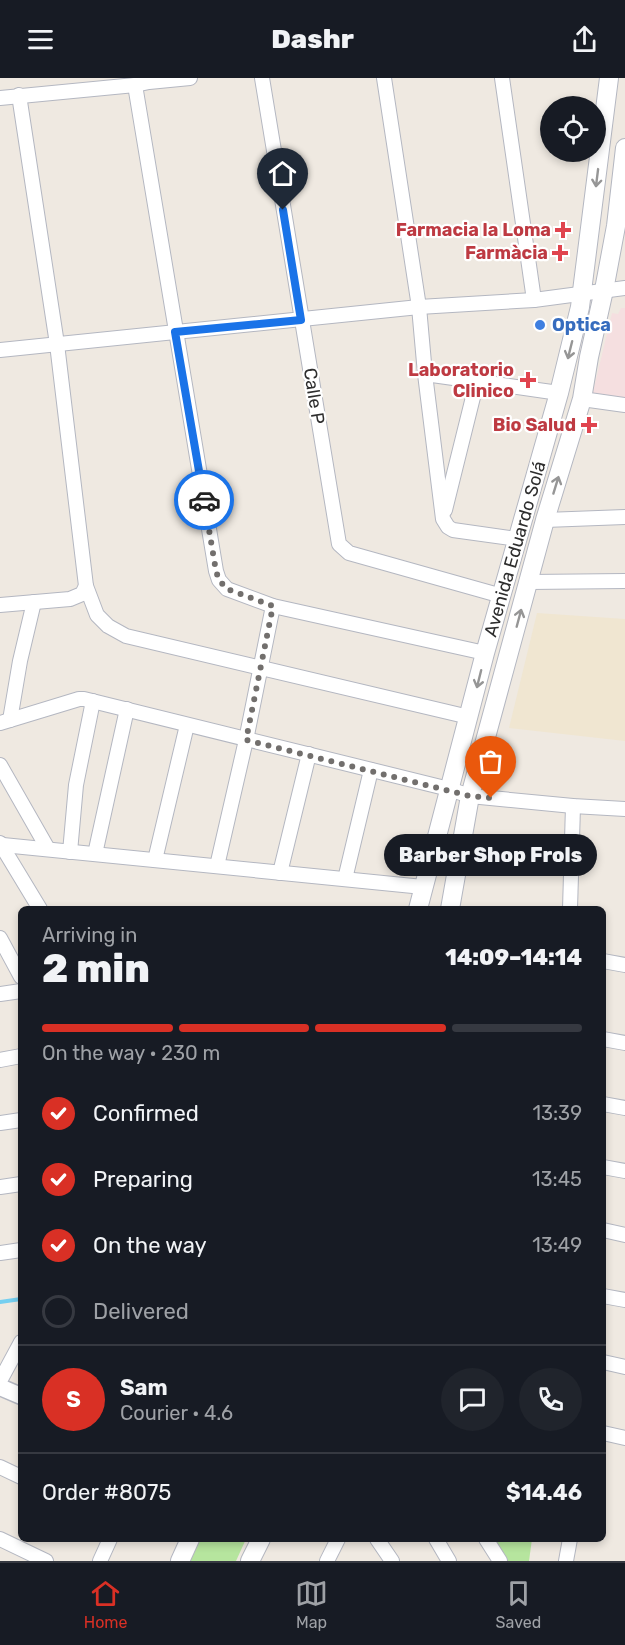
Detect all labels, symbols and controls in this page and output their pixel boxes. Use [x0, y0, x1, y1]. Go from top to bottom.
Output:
icon: menu [24, 23, 57, 56]
text: Dashr [271, 23, 354, 55]
icon: share [568, 23, 601, 56]
map controls [540, 96, 606, 162]
button: locate [540, 96, 606, 162]
pin [257, 148, 308, 210]
icon: home [266, 157, 299, 190]
one-way arrow [591, 167, 602, 187]
place label: Farmacia la Loma [396, 219, 551, 241]
marker: Farmacia la Loma [556, 223, 570, 237]
place label: Farmàcia [465, 242, 548, 264]
marker: Farmàcia [553, 246, 567, 260]
place label: Optica [552, 314, 611, 336]
marker: Optica [533, 318, 547, 332]
one-way arrow [563, 340, 575, 359]
place label: Laboratorio Clinico [408, 359, 514, 402]
street label: Calle P [299, 366, 329, 426]
marker: Laboratorio Clinico [519, 371, 537, 389]
place label: Bio Salud [493, 414, 576, 436]
marker: Bio Salud [580, 416, 598, 434]
street label: Avenida Eduardo Solá [479, 459, 551, 639]
courier [174, 470, 234, 530]
one-way arrow [551, 476, 562, 495]
icon: car [188, 484, 221, 517]
one-way arrow [514, 609, 526, 628]
one-way arrow [472, 669, 484, 688]
pin [465, 736, 516, 798]
icon: bag [474, 745, 507, 778]
callout: Barber Shop Frols [384, 834, 598, 876]
text: Barber Shop Frols [399, 843, 582, 867]
text: Arriving in [42, 923, 137, 947]
text: 14:09–14:14 [445, 944, 582, 971]
text: 2 min [42, 946, 150, 992]
text: On the way · 230 m [42, 1041, 220, 1065]
icon: check [42, 1097, 75, 1130]
text: Confirmed [93, 1100, 199, 1127]
text: 13:39 [532, 1101, 582, 1125]
icon: check [42, 1163, 75, 1196]
text: Preparing [93, 1166, 193, 1193]
text: 13:45 [532, 1167, 582, 1191]
icon: check [42, 1229, 75, 1262]
text: On the way [93, 1232, 207, 1259]
text: 13:49 [532, 1233, 582, 1257]
text: Delivered [93, 1298, 189, 1325]
button: chat [441, 1368, 504, 1431]
button: phone [519, 1368, 582, 1431]
text: Sam [120, 1374, 168, 1401]
text: S [66, 1386, 81, 1413]
text: Courier · 4.6 [120, 1401, 233, 1425]
text: Order #8075 [42, 1479, 171, 1506]
text: $14.46 [506, 1479, 582, 1506]
tab: Home [84, 1577, 128, 1632]
tab: Map [295, 1577, 328, 1632]
tab: Saved [496, 1577, 541, 1632]

